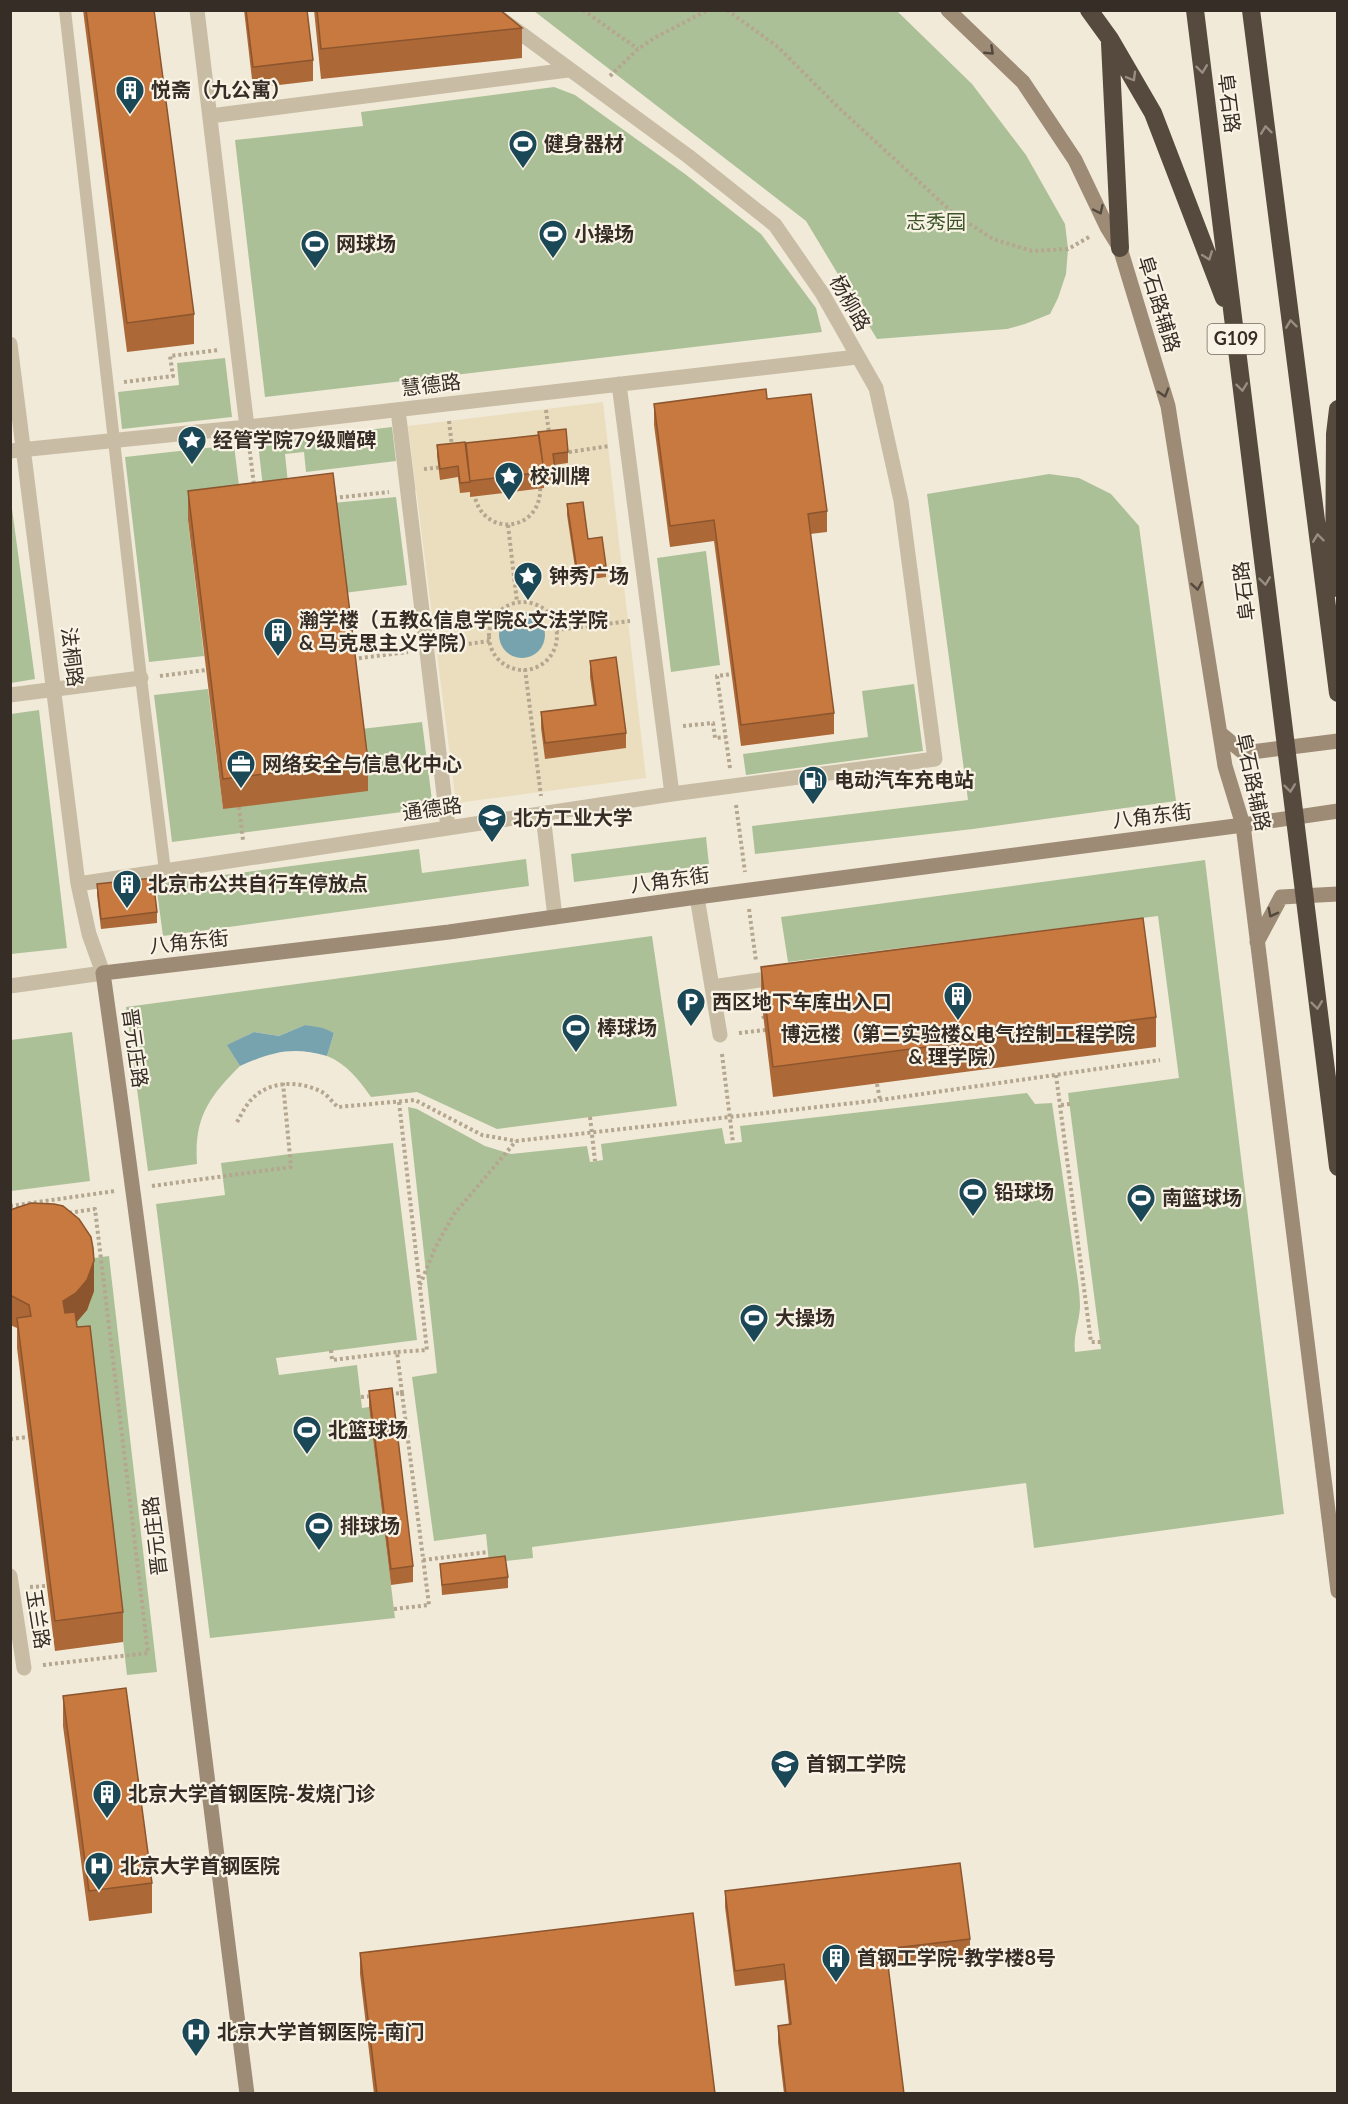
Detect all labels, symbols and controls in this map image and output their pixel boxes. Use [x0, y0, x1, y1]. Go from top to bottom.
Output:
one-way arrow [984, 44, 994, 55]
one-way arrow [1195, 64, 1208, 73]
one-way arrow [1125, 71, 1136, 81]
street label: 阜石路 [1214, 72, 1246, 134]
building icon: 悦斋（九公寓） [114, 74, 146, 116]
place label: 悦斋（九公寓） [151, 77, 291, 101]
one-way arrow [1261, 126, 1273, 135]
sports icon: 健身器材 [507, 128, 539, 170]
place label: 健身器材 [544, 131, 624, 155]
one-way arrow [1092, 204, 1104, 215]
park label: 志秀园 [906, 209, 966, 233]
sports icon: 小操场 [537, 218, 569, 260]
place label: 小操场 [574, 221, 634, 245]
sports icon: 网球场 [299, 228, 331, 270]
place label: 网球场 [336, 231, 396, 255]
one-way arrow [1201, 250, 1213, 261]
street label: 阜石路辅路 [1134, 252, 1186, 355]
street label: 杨柳路 [825, 271, 876, 334]
one-way arrow [1285, 319, 1298, 328]
road number: G109 [1208, 324, 1264, 354]
street label: 慧德路 [400, 368, 462, 400]
one-way arrow [1235, 383, 1247, 392]
one-way arrow [1157, 387, 1169, 398]
place icon: 经管学院79级赠碑 [176, 424, 208, 466]
place label: 经管学院79级赠碑 [213, 427, 376, 451]
place icon: 校训牌 [493, 460, 525, 502]
place label: 校训牌 [530, 463, 590, 487]
one-way arrow [1312, 533, 1325, 543]
place icon: 钟秀广场 [512, 560, 544, 602]
street label: 阜石路 [1227, 560, 1259, 622]
place label: 钟秀广场 [549, 563, 629, 587]
one-way arrow [1258, 576, 1271, 585]
one-way arrow [1190, 580, 1203, 590]
place label: 瀚学楼（五教&信息学院&文法学院 & 马克思主义学院） [299, 607, 608, 654]
building icon: 瀚学楼（五教&信息学院&文法学院 & 马克思主义学院） [262, 616, 294, 658]
street label: 法桐路 [57, 626, 89, 688]
street label: 阜石路辅路 [1232, 730, 1276, 833]
office icon: 网络安全与信息化中心 [225, 748, 257, 790]
place label: 网络安全与信息化中心 [262, 751, 462, 775]
fuel station icon: 电动汽车充电站 [797, 764, 829, 806]
place label: 电动汽车充电站 [834, 767, 974, 791]
one-way arrow [1284, 784, 1296, 793]
street label: 通德路 [400, 792, 463, 824]
street label: 八角东街 [1111, 798, 1193, 832]
school or university icon: 北方工业大学 [476, 802, 508, 844]
place label: 北方工业大学 [513, 805, 633, 829]
street label: 八角东街 [629, 862, 711, 896]
building icon: 北京市公共自行车停放点 [111, 868, 143, 910]
place label: 北京市公共自行车停放点 [148, 871, 368, 895]
one-way arrow [1268, 907, 1279, 917]
street label: 八角东街 [148, 925, 230, 957]
building icon: 博远楼（第三实验楼&电气控制工程学院 & 理学院） [942, 980, 974, 1022]
parking icon: 西区地下车库出入口 [675, 986, 707, 1028]
place label: 西区地下车库出入口 [712, 989, 892, 1013]
one-way arrow [1310, 1000, 1323, 1009]
street label: 晋元庄路 [119, 1007, 153, 1089]
sports icon: 棒球场 [560, 1012, 592, 1054]
place label: 棒球场 [597, 1015, 657, 1039]
place label: 博远楼（第三实验楼&电气控制工程学院 & 理学院） [781, 1021, 1135, 1068]
sports icon: 铅球场 [957, 1176, 989, 1218]
place label: 铅球场 [994, 1179, 1054, 1203]
sports icon: 南篮球场 [1125, 1182, 1157, 1224]
place label: 南篮球场 [1162, 1185, 1242, 1209]
sports icon: 大操场 [738, 1302, 770, 1344]
place label: 大操场 [775, 1305, 835, 1329]
sports icon: 北篮球场 [291, 1414, 323, 1456]
place label: 北篮球场 [328, 1417, 408, 1441]
street label: 晋元庄路 [137, 1495, 171, 1577]
sports icon: 排球场 [303, 1510, 335, 1552]
place label: 排球场 [340, 1513, 400, 1537]
street label: 玉兰路 [22, 1587, 56, 1650]
school or university icon: 首钢工学院 [769, 1748, 801, 1790]
place label: 首钢工学院 [806, 1751, 906, 1775]
building icon: 北京大学首钢医院-发烧门诊 [91, 1778, 123, 1820]
place label: 北京大学首钢医院-发烧门诊 [128, 1781, 375, 1805]
hospital icon: 北京大学首钢医院 [83, 1850, 115, 1892]
place label: 北京大学首钢医院 [120, 1853, 280, 1877]
building icon: 首钢工学院-教学楼8号 [820, 1942, 852, 1984]
place label: 首钢工学院-教学楼8号 [857, 1945, 1056, 1969]
hospital icon: 北京大学首钢医院-南门 [180, 2016, 212, 2058]
place label: 北京大学首钢医院-南门 [217, 2019, 424, 2043]

